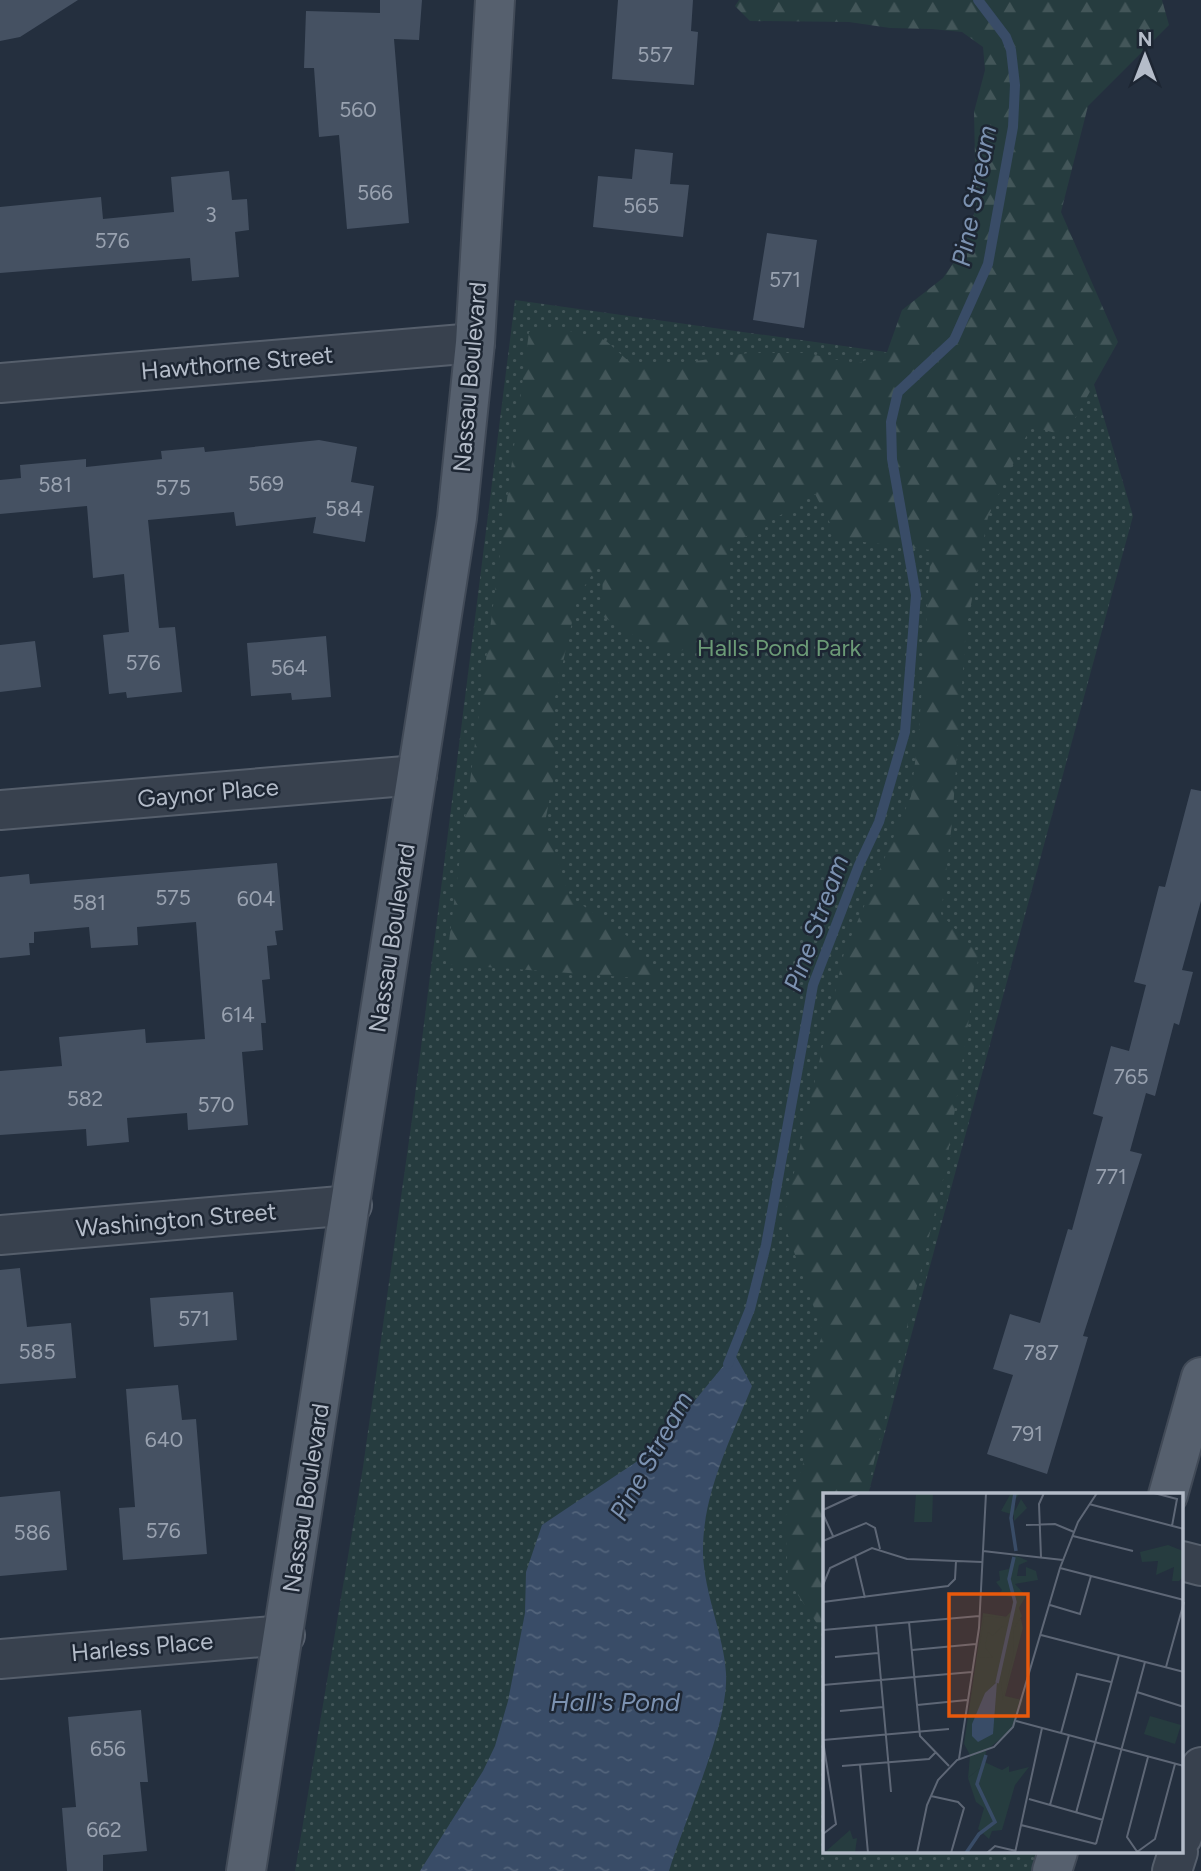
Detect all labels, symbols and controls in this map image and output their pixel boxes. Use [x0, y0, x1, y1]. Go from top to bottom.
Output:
north arrow [1110, 21, 1180, 91]
text: N [1138, 28, 1152, 51]
house number: 557 [637, 42, 673, 67]
house number: 560 [339, 97, 377, 122]
water label: Pine Stream [945, 123, 1003, 269]
house number: 566 [357, 180, 393, 205]
house number: 565 [623, 193, 659, 218]
house number: 3 [205, 202, 217, 227]
house number: 576 [94, 228, 130, 253]
house number: 571 [769, 267, 801, 292]
street label: Nassau Boulevard [447, 280, 492, 474]
street label: Hawthorne Street [140, 340, 334, 385]
house number: 569 [248, 471, 284, 496]
house number: 581 [38, 472, 72, 497]
house number: 575 [155, 475, 191, 500]
house number: 584 [325, 496, 363, 521]
park label: Halls Pond Park [697, 633, 862, 662]
house number: 576 [125, 650, 161, 675]
house number: 564 [270, 655, 308, 680]
street label: Gaynor Place [136, 772, 280, 813]
street label: Nassau Boulevard [362, 841, 421, 1035]
water label: Pine Stream [777, 850, 855, 996]
house number: 575 [155, 885, 191, 910]
house number: 604 [237, 886, 275, 911]
house number: 581 [72, 890, 106, 915]
house number: 614 [221, 1002, 255, 1027]
house number: 765 [1113, 1064, 1149, 1089]
house number: 582 [67, 1086, 103, 1111]
house number: 570 [198, 1092, 234, 1117]
house number: 771 [1095, 1164, 1127, 1189]
street label: Washington Street [74, 1196, 278, 1243]
house number: 571 [178, 1306, 210, 1331]
house number: 585 [18, 1339, 56, 1364]
house number: 787 [1023, 1340, 1059, 1365]
water label: Pine Stream [602, 1386, 700, 1526]
street label: Nassau Boulevard [276, 1401, 335, 1595]
house number: 791 [1011, 1421, 1043, 1446]
house number: 640 [145, 1427, 183, 1452]
inset map [823, 1493, 1184, 1854]
house number: 576 [145, 1518, 181, 1543]
house number: 586 [14, 1520, 51, 1545]
street label: Harless Place [70, 1626, 214, 1667]
water label: Hall's Pond [550, 1686, 681, 1718]
house number: 656 [90, 1736, 126, 1761]
house number: 662 [86, 1817, 122, 1842]

